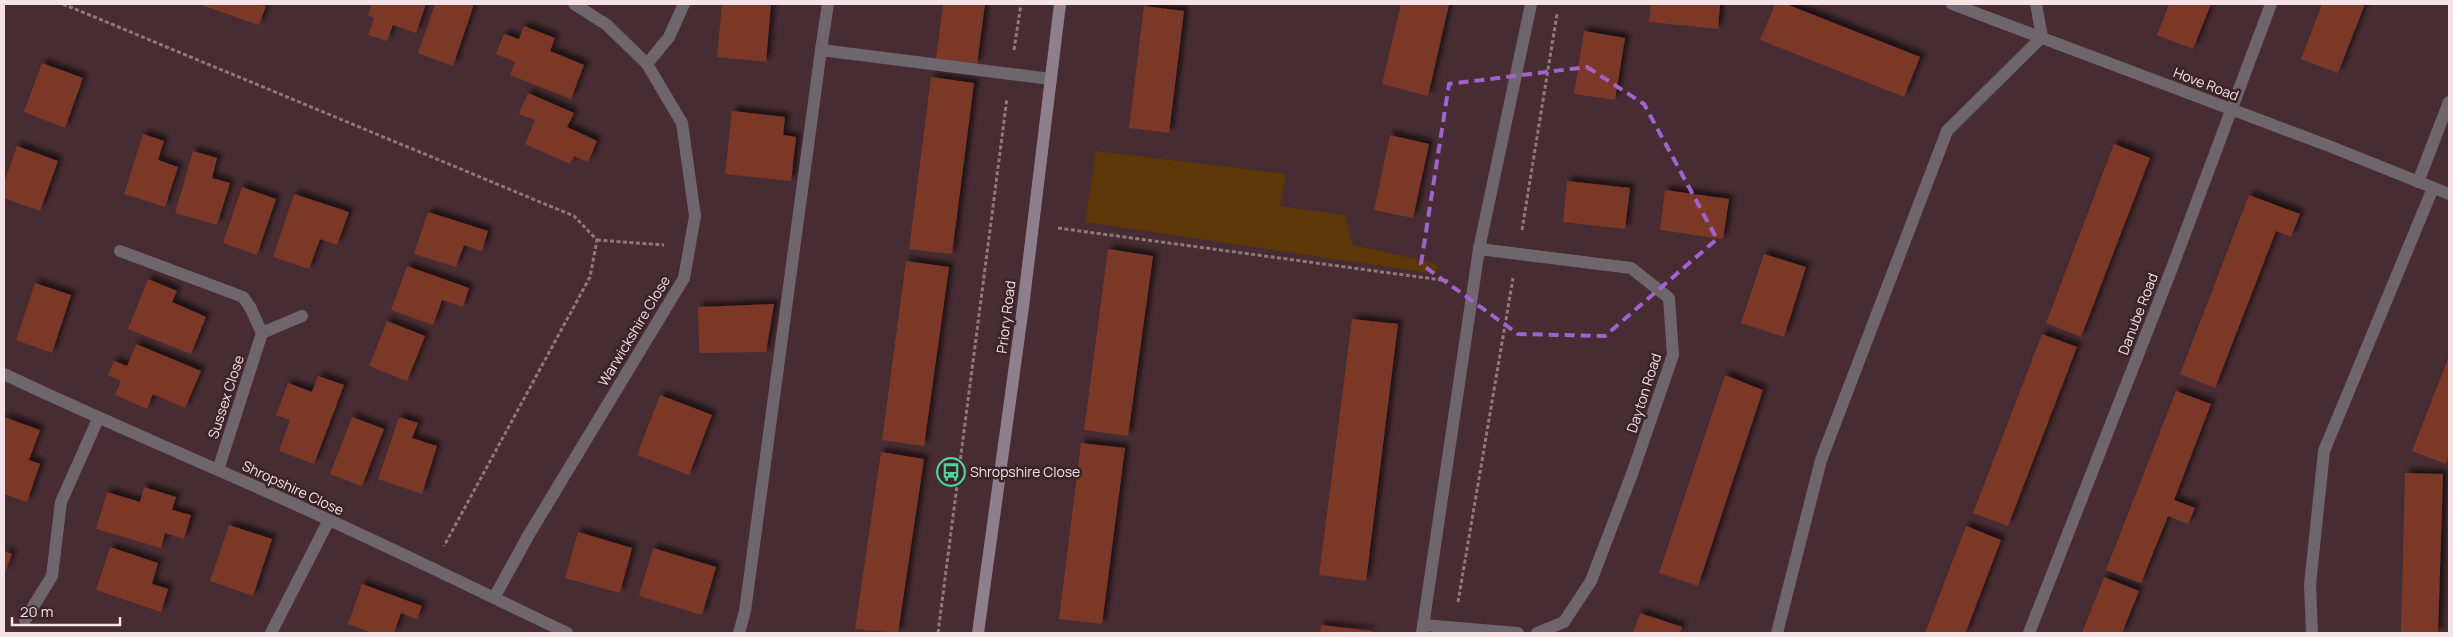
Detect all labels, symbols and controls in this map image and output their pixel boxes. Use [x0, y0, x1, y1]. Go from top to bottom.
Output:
street label: Hove Road [2171, 62, 2242, 105]
street label: Danube Road [2113, 270, 2162, 357]
street label: Warwickshire Close [593, 272, 674, 390]
street label: Priory Road [992, 279, 1019, 355]
street label: Dayton Road [1622, 351, 1665, 435]
street label: Sussex Close [203, 353, 248, 441]
street label: Shropshire Close [239, 456, 347, 519]
bus stop icon: Shropshire Close [936, 457, 966, 487]
place label: Shropshire Close [970, 462, 1080, 481]
scale bar [12, 594, 120, 626]
text: 20 m [20, 601, 53, 622]

